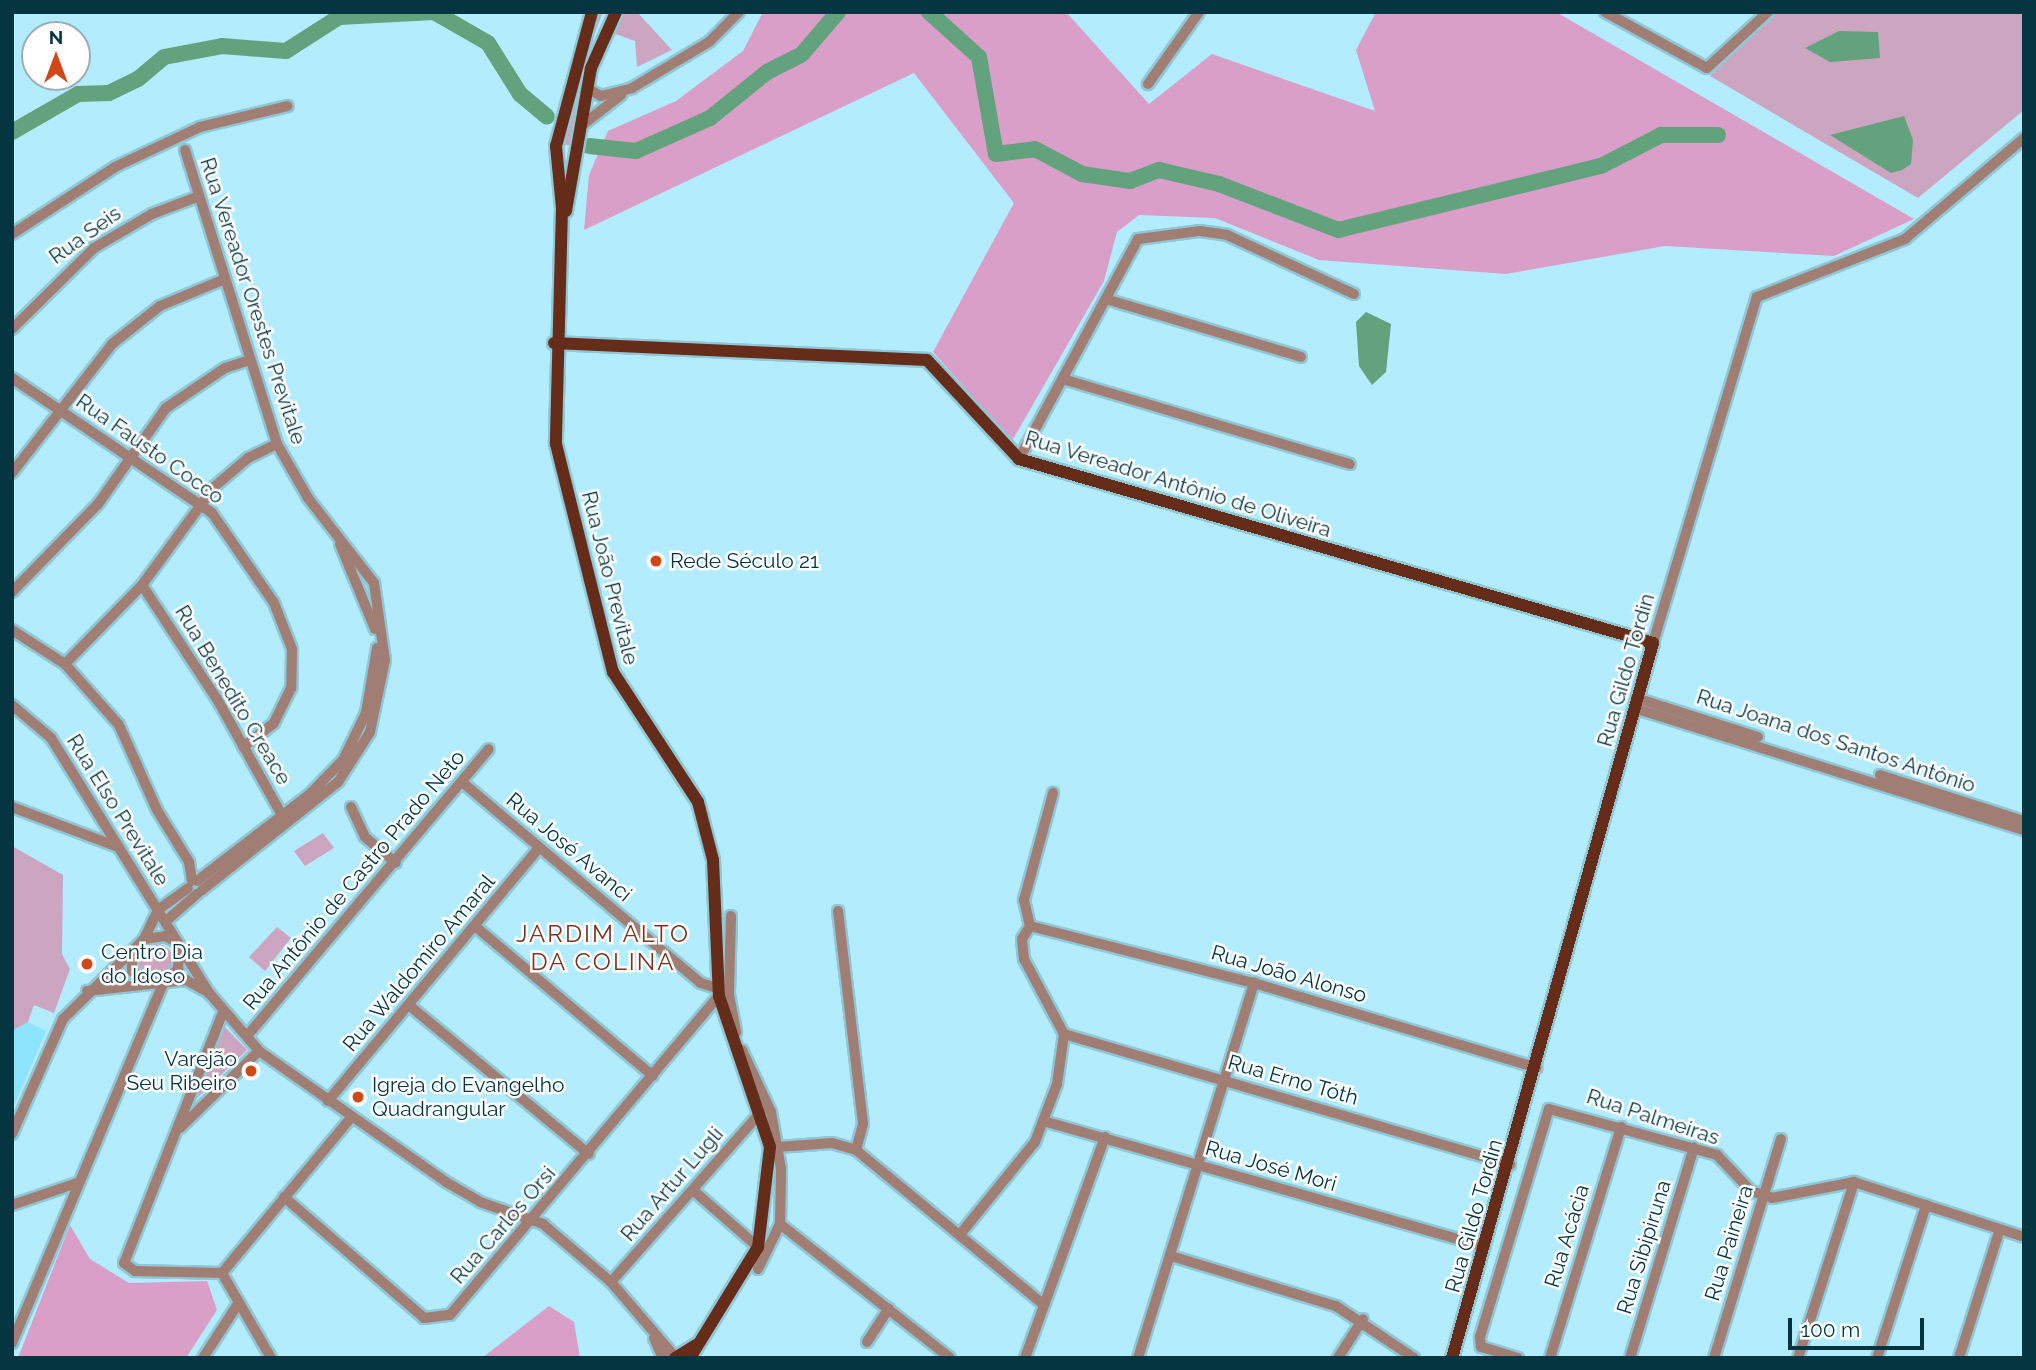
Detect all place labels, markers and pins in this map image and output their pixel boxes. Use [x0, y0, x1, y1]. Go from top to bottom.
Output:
place label: Rede Século 21 [670, 548, 819, 574]
marker: Rede Século 21 [648, 553, 664, 569]
place label: Centro Dia do Idoso [101, 939, 203, 989]
marker: Centro Dia do Idoso [79, 956, 95, 972]
place label: Varejão Seu Ribeiro [127, 1046, 237, 1096]
marker: Varejão Seu Ribeiro [243, 1063, 259, 1079]
place label: Igreja do Evangelho Quadrangular [372, 1072, 565, 1122]
marker: Igreja do Evangelho Quadrangular [350, 1089, 366, 1105]

